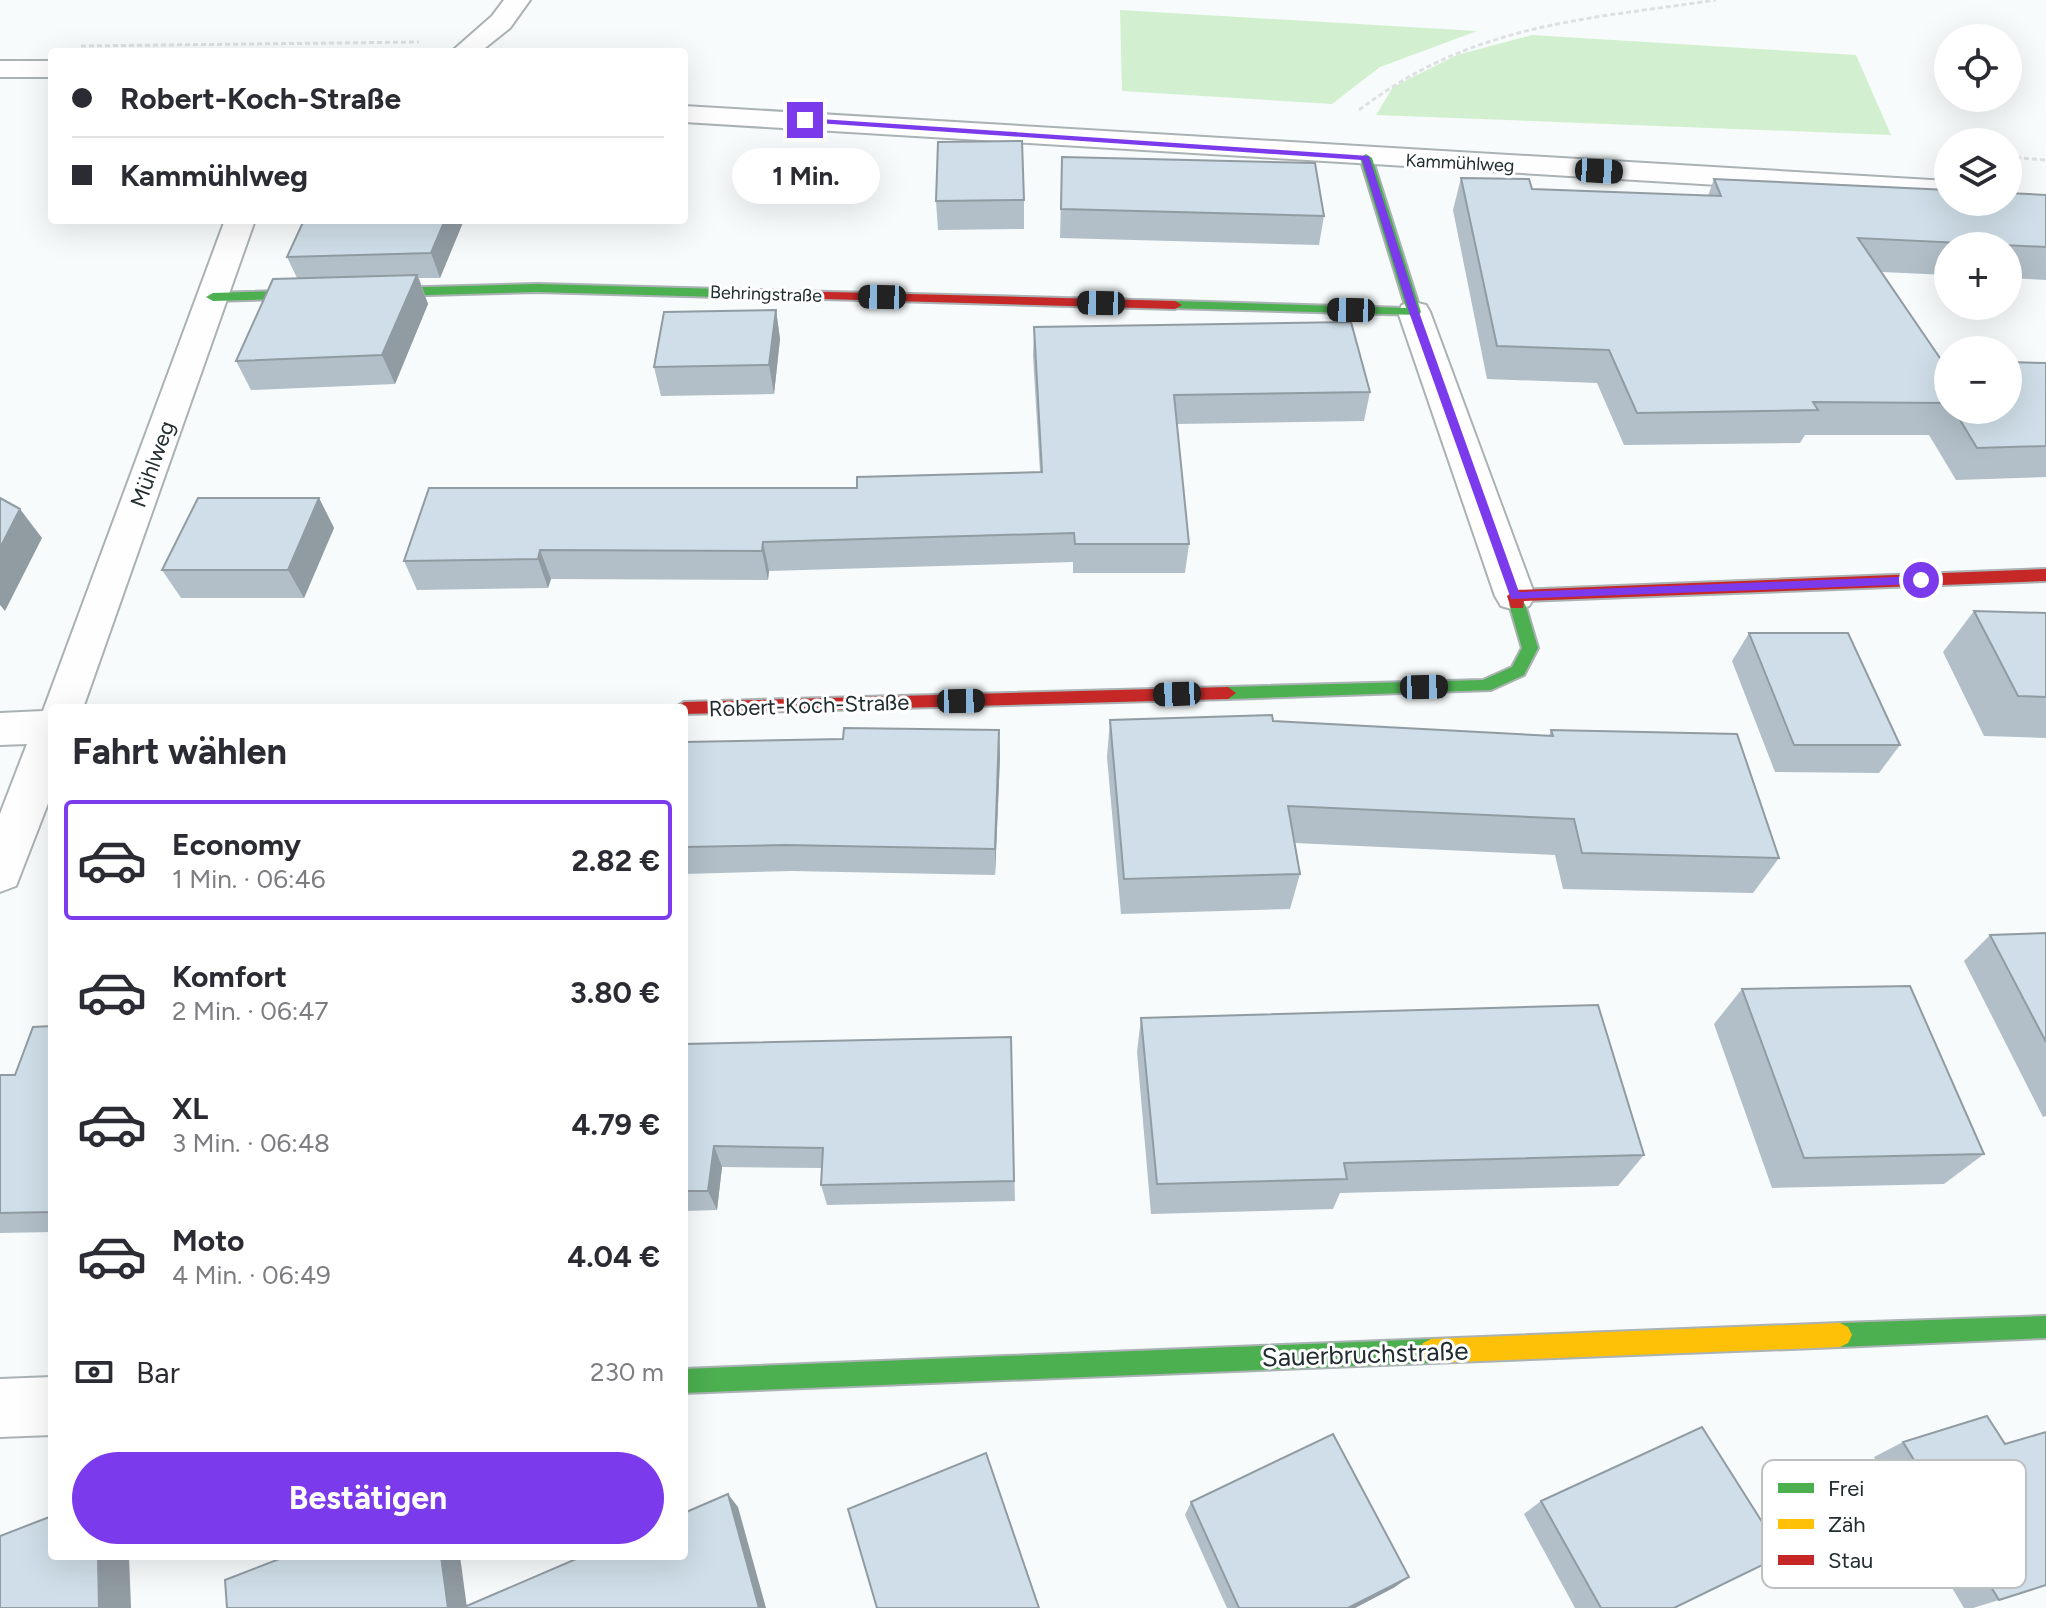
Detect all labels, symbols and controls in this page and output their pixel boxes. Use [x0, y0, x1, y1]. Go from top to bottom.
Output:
map controls [1934, 24, 2022, 424]
button: locate [1934, 24, 2022, 112]
text: Robert-Koch-Straße [120, 80, 401, 117]
route end [787, 102, 823, 138]
button: layers [1934, 128, 2022, 216]
callout: 1 Min. [731, 148, 879, 204]
street label: Kammühlweg [1405, 149, 1515, 177]
text: Kammühlweg [120, 157, 308, 194]
car [1574, 158, 1624, 184]
text: 1 Min. [772, 160, 840, 192]
button: + [1934, 232, 2022, 320]
street label: Behringstraße [710, 281, 823, 307]
car [858, 285, 906, 309]
car [1077, 291, 1125, 315]
car [1327, 298, 1375, 322]
button: − [1934, 336, 2022, 424]
street label: Mühlweg [124, 417, 181, 511]
route start [1903, 562, 1939, 598]
car [1400, 675, 1448, 699]
car [1153, 681, 1201, 707]
street label: Robert-Koch-Straße [708, 689, 910, 722]
car [937, 689, 985, 713]
text: Fahrt wählen [72, 730, 287, 773]
icon: car [76, 824, 148, 896]
text: Economy [172, 826, 301, 863]
text: 2.82 € [571, 842, 660, 879]
text: 1 Min. · 06:46 [172, 863, 325, 895]
icon: car [76, 956, 148, 1028]
text: Komfort [172, 958, 287, 995]
text: 3.80 € [570, 974, 660, 1011]
text: 2 Min. · 06:47 [172, 995, 328, 1027]
icon: car [76, 1088, 148, 1160]
text: XL [172, 1090, 208, 1127]
text: 4.79 € [572, 1106, 660, 1143]
text: 3 Min. · 06:48 [172, 1127, 330, 1159]
icon: car [76, 1220, 148, 1292]
text: Moto [172, 1222, 244, 1259]
text: 4.04 € [567, 1238, 660, 1275]
text: 4 Min. · 06:49 [172, 1259, 331, 1291]
street label: Sauerbruchstraße [1261, 1334, 1469, 1374]
icon: cash [72, 1350, 116, 1394]
text: Bar [136, 1354, 180, 1391]
text: 230 m [590, 1356, 664, 1388]
button: Bestätigen [72, 1452, 664, 1544]
legend [1762, 1460, 2026, 1588]
text: Frei [1828, 1475, 1864, 1502]
text: Zäh [1828, 1511, 1866, 1538]
text: Stau [1828, 1547, 1873, 1574]

